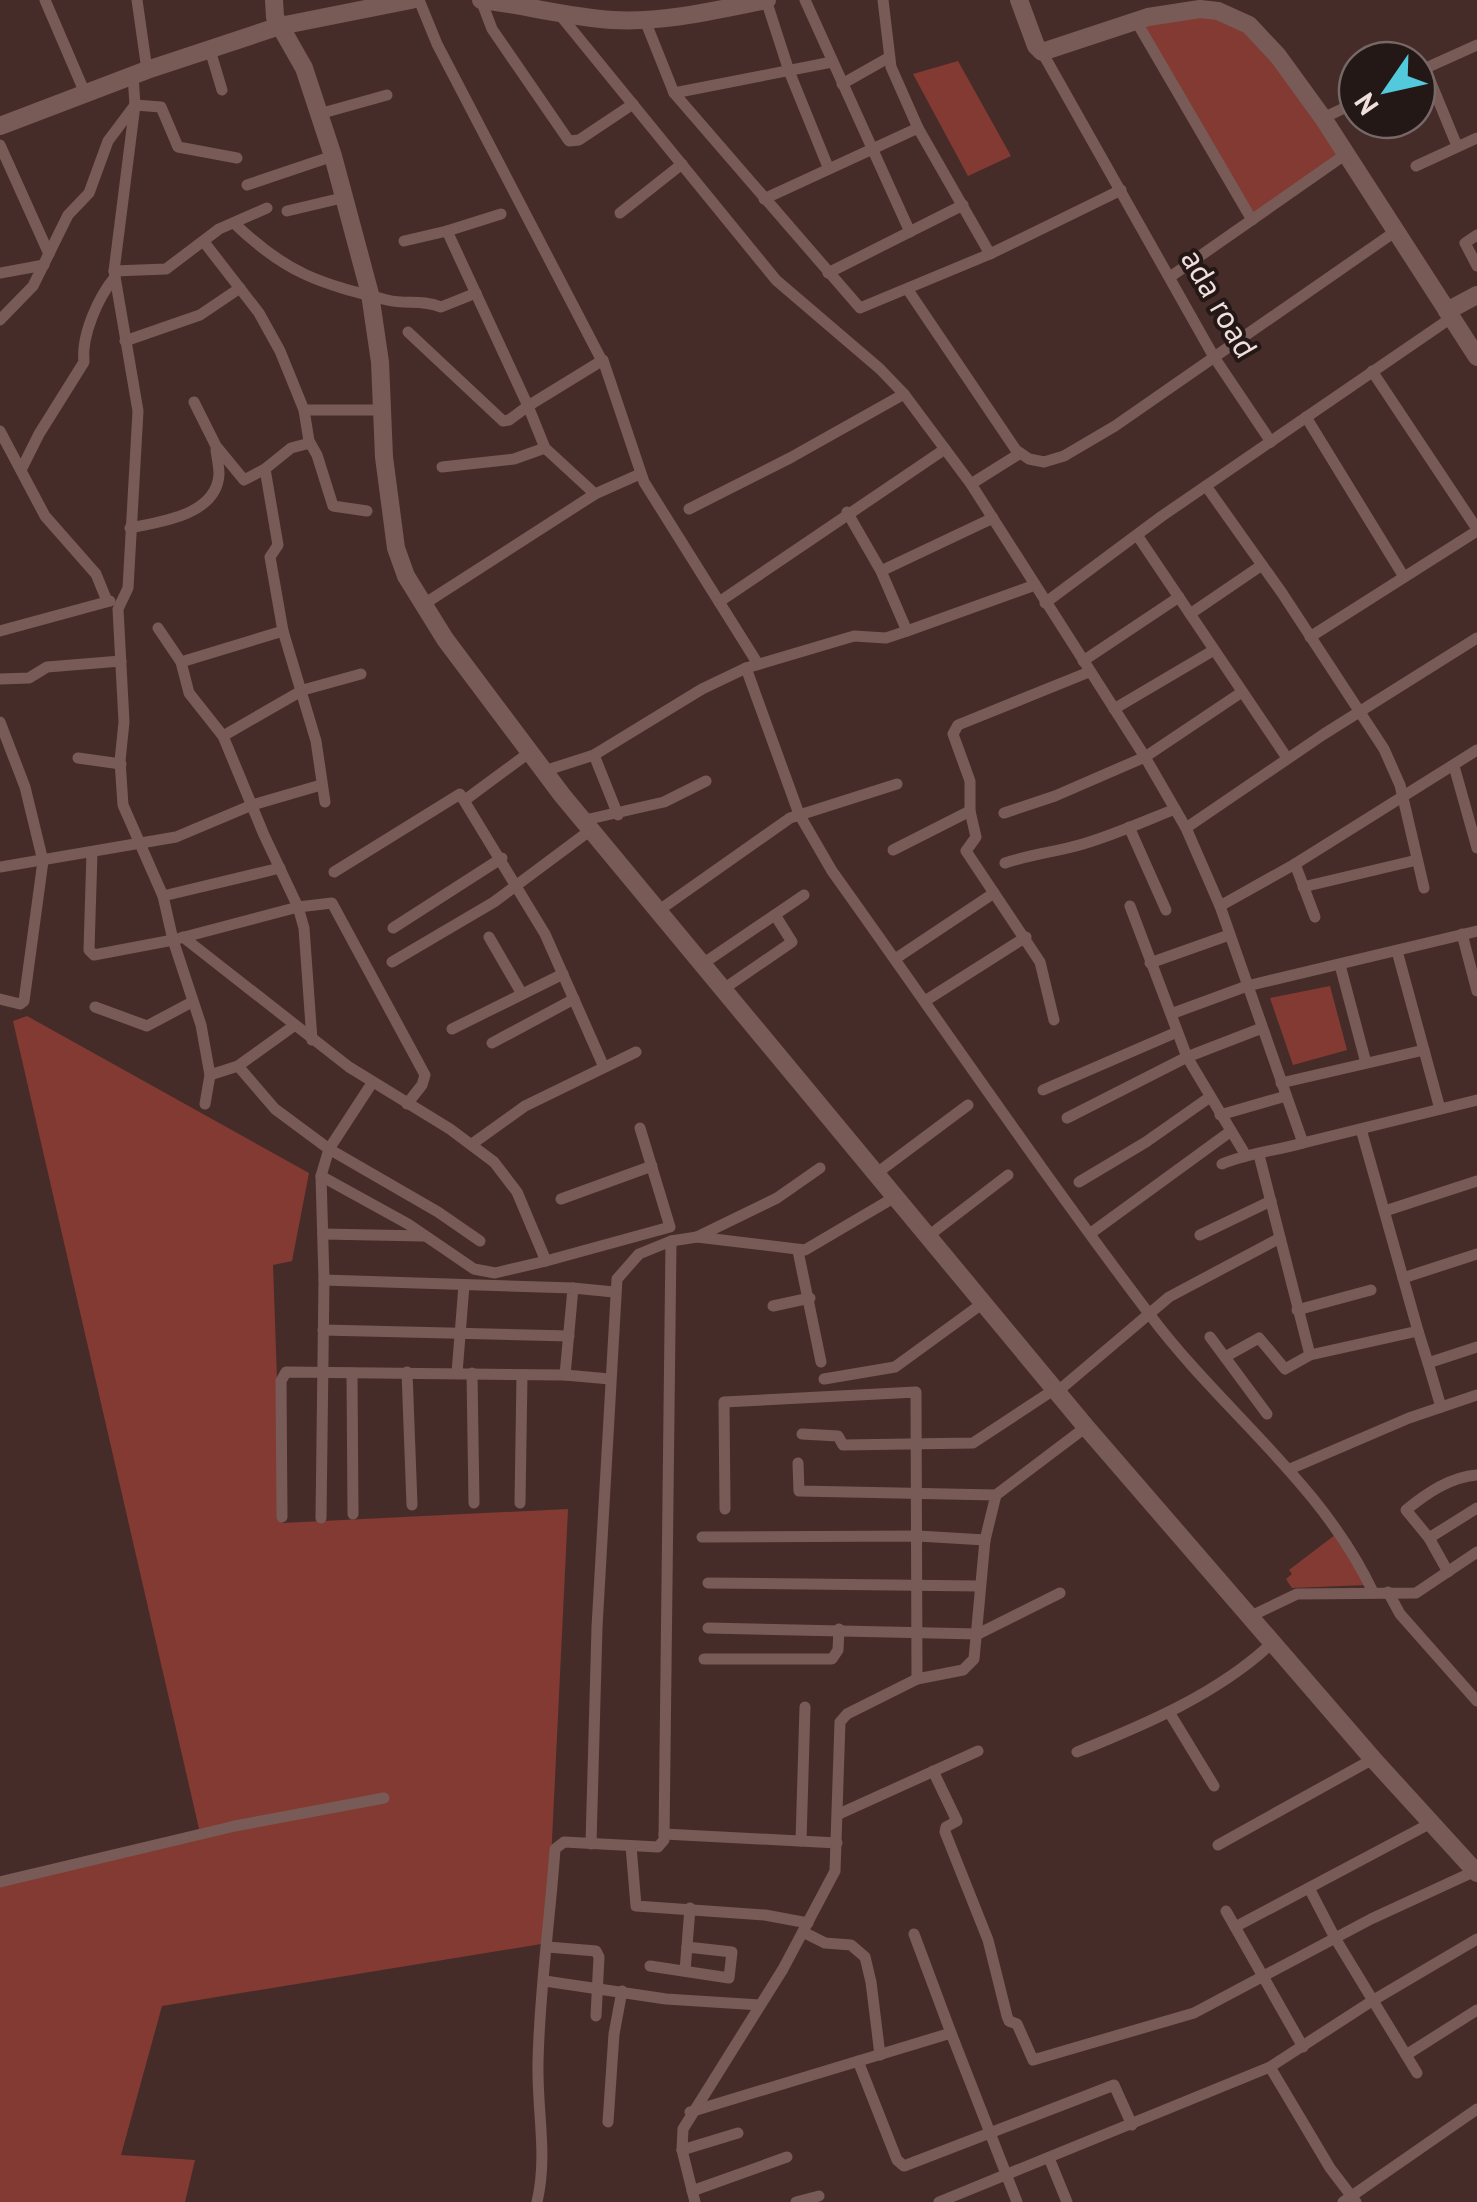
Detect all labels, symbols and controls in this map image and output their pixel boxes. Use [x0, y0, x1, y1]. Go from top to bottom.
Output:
north arrow [1337, 40, 1437, 140]
text: N [1345, 86, 1386, 122]
street label: ada road [1172, 241, 1268, 365]

